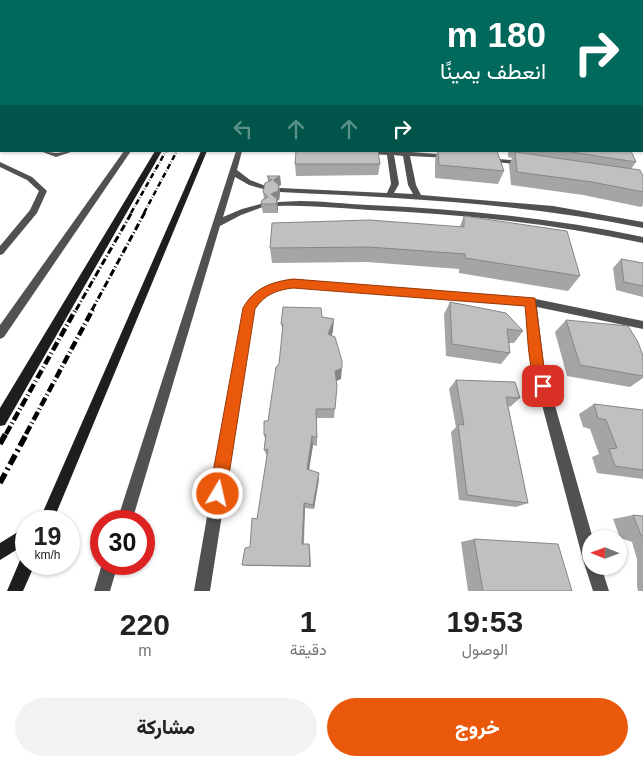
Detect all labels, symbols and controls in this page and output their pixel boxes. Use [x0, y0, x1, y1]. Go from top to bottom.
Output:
text: 180 m [447, 15, 546, 54]
icon: right [564, 20, 629, 85]
text: انعطف يمينًا [440, 59, 546, 84]
icon: left [229, 115, 257, 143]
icon: ahead [282, 115, 310, 143]
icon: ahead [335, 115, 363, 143]
icon: right [388, 115, 416, 143]
pin [522, 365, 564, 407]
icon: arrive [529, 372, 557, 400]
position arrow [191, 467, 243, 519]
speed limit sign: 30 [90, 510, 155, 575]
text: 19 [34, 522, 61, 550]
north arrow [582, 530, 628, 575]
map controls [582, 530, 627, 575]
text: km/h [34, 548, 61, 562]
text: 1 [300, 605, 317, 638]
text: 19:53 [446, 605, 523, 638]
text: 220 [120, 608, 170, 641]
text: دقيقة [290, 641, 327, 658]
text: الوصول [462, 641, 508, 658]
text: m [138, 642, 152, 659]
button: مشاركة [15, 698, 317, 756]
button: خروج [327, 698, 628, 756]

